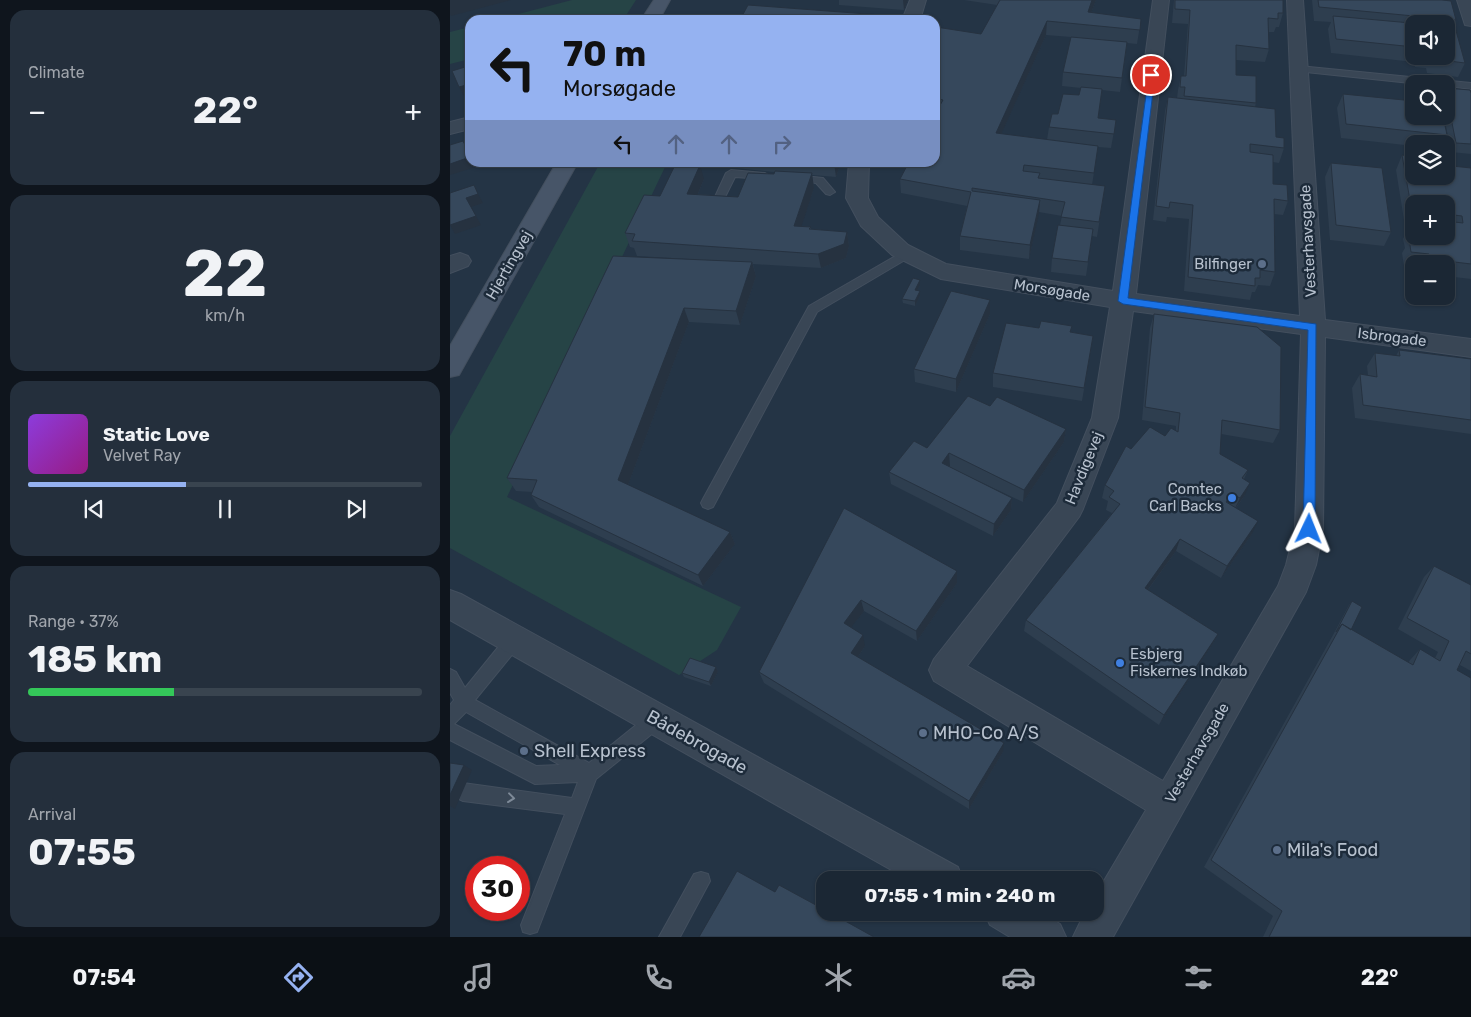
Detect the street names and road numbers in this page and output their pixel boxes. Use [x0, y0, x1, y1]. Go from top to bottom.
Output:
street label: Vesterhavsgade [1296, 184, 1320, 298]
street label: Hjertingvej [482, 227, 536, 303]
street label: Morsøgade [1013, 275, 1091, 305]
street label: Isbrogade [1356, 324, 1428, 350]
street label: Havdigevej [1061, 429, 1107, 507]
street label: Vesterhavsgade [1161, 700, 1233, 806]
street label: Bådebrogade [643, 705, 751, 779]

